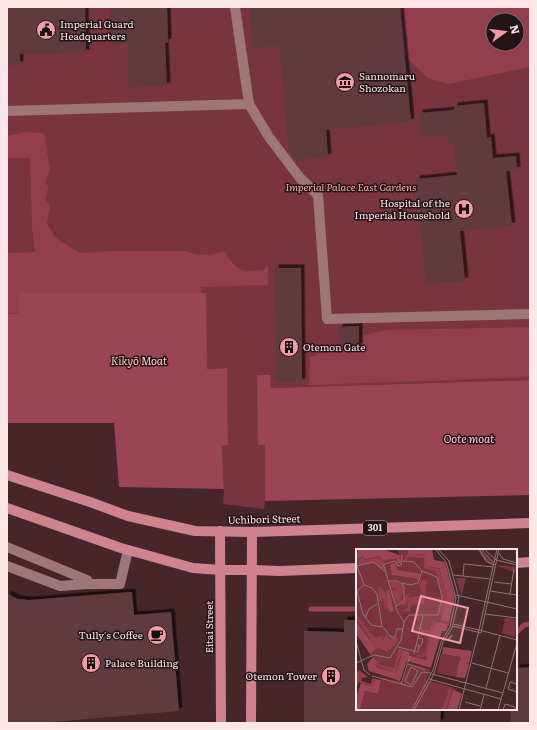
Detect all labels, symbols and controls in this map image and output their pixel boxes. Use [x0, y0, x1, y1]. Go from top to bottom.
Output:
north arrow [485, 12, 525, 52]
place label: Imperial Guard Headquarters [60, 16, 134, 43]
public building icon: Imperial Guard Headquarters [35, 19, 57, 41]
text: N [507, 23, 525, 36]
place label: Sannomaru Shozokan [359, 68, 416, 95]
museum icon: Sannomaru Shozokan [334, 71, 356, 93]
park label: Imperial Palace East Gardens [286, 179, 416, 194]
place label: Hospital of the Imperial Household [355, 195, 450, 222]
hospital icon: Hospital of the Imperial Household [453, 198, 475, 220]
building icon: Otemon Gate [278, 336, 300, 358]
place label: Otemon Gate [303, 339, 365, 354]
water label: Kikyō Moat [111, 352, 168, 368]
water label: Oote moat [444, 430, 495, 446]
street label: Uchibori Street [227, 510, 301, 527]
road number: 301 [363, 521, 387, 535]
inset map [356, 549, 517, 710]
street label: Eitai Street [201, 601, 216, 653]
cafe icon: Tully's Coffee [146, 624, 168, 646]
place label: Tully's Coffee [78, 627, 143, 642]
building icon: Palace Building [80, 652, 102, 674]
place label: Palace Building [105, 655, 179, 670]
building icon: Otemon Tower [320, 665, 342, 687]
place label: Otemon Tower [246, 668, 317, 683]

